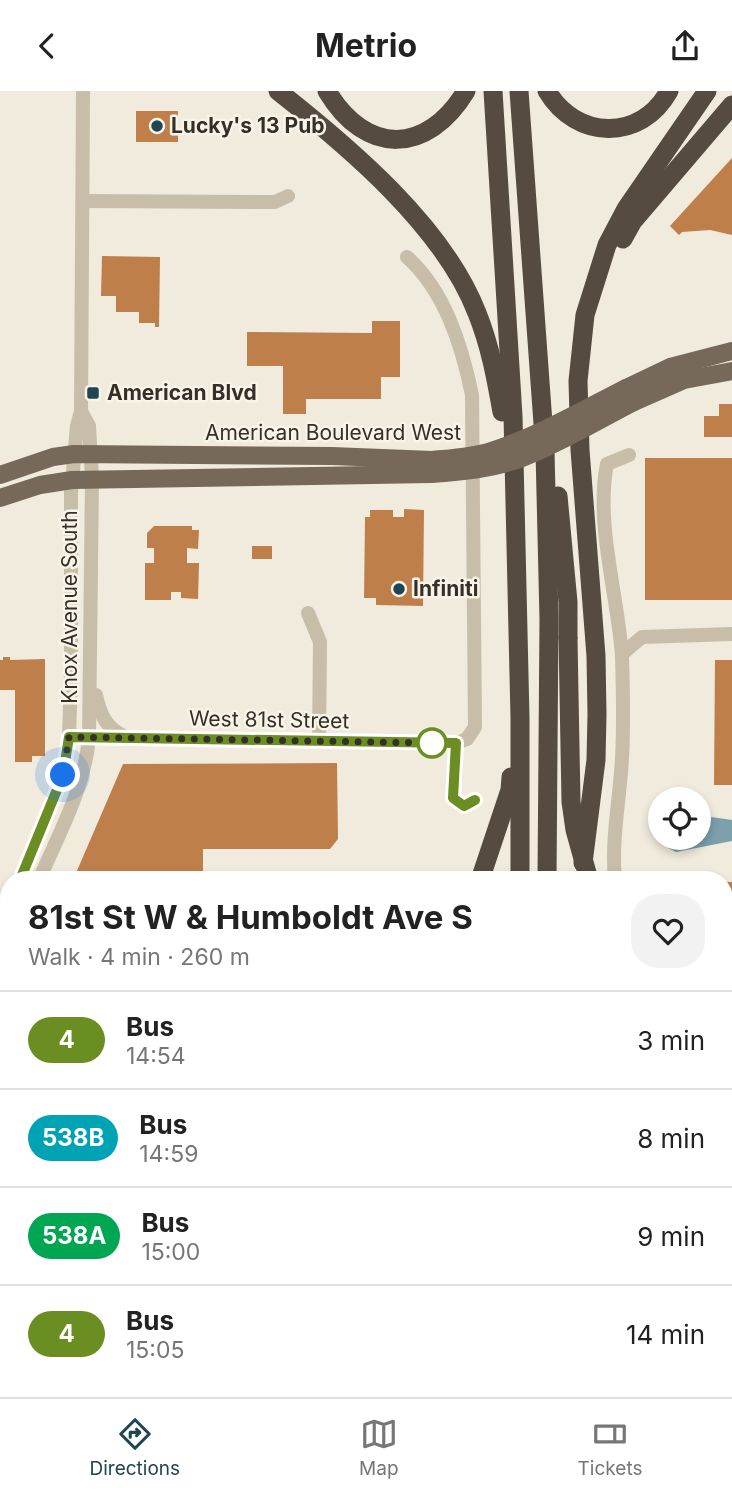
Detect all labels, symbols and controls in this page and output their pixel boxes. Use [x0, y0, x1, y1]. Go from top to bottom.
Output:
text: Metrio [315, 26, 417, 65]
icon: back [28, 27, 66, 65]
icon: share [666, 27, 704, 65]
place label: Lucky's 13 Pub [171, 113, 324, 138]
marker: Lucky's 13 Pub [149, 118, 165, 134]
place label: American Blvd [107, 380, 257, 405]
marker: American Blvd [85, 385, 101, 401]
street label: American Boulevard West [205, 420, 461, 445]
street label: Knox Avenue South [57, 510, 82, 704]
place label: Infiniti [413, 576, 478, 601]
marker: Infiniti [391, 581, 407, 597]
street label: West 81st Street [189, 706, 350, 733]
unlabelled marker [417, 728, 447, 758]
your location [45, 757, 80, 792]
map controls [648, 787, 711, 850]
button: locate [648, 787, 711, 850]
button: heart [631, 894, 705, 968]
text: 81st St W & Humboldt Ave S [28, 897, 473, 937]
text: Walk · 4 min · 260 m [28, 943, 250, 971]
text: Bus [126, 1011, 174, 1042]
text: 4 [58, 1025, 75, 1054]
text: 3 min [637, 1025, 705, 1056]
text: 14:54 [126, 1042, 186, 1070]
text: Bus [139, 1109, 187, 1140]
text: 538B [42, 1123, 104, 1152]
text: 8 min [637, 1123, 705, 1154]
text: 14:59 [139, 1140, 198, 1168]
text: Bus [141, 1207, 189, 1238]
text: 538A [42, 1221, 106, 1250]
text: 9 min [637, 1221, 705, 1252]
text: 15:00 [141, 1238, 200, 1266]
text: Bus [126, 1305, 174, 1336]
text: 4 [58, 1319, 75, 1348]
text: 14 min [626, 1319, 705, 1350]
text: 15:05 [126, 1336, 184, 1364]
tab: Directions [90, 1415, 180, 1480]
tab: Map [359, 1415, 399, 1480]
tab: Tickets [578, 1415, 642, 1480]

